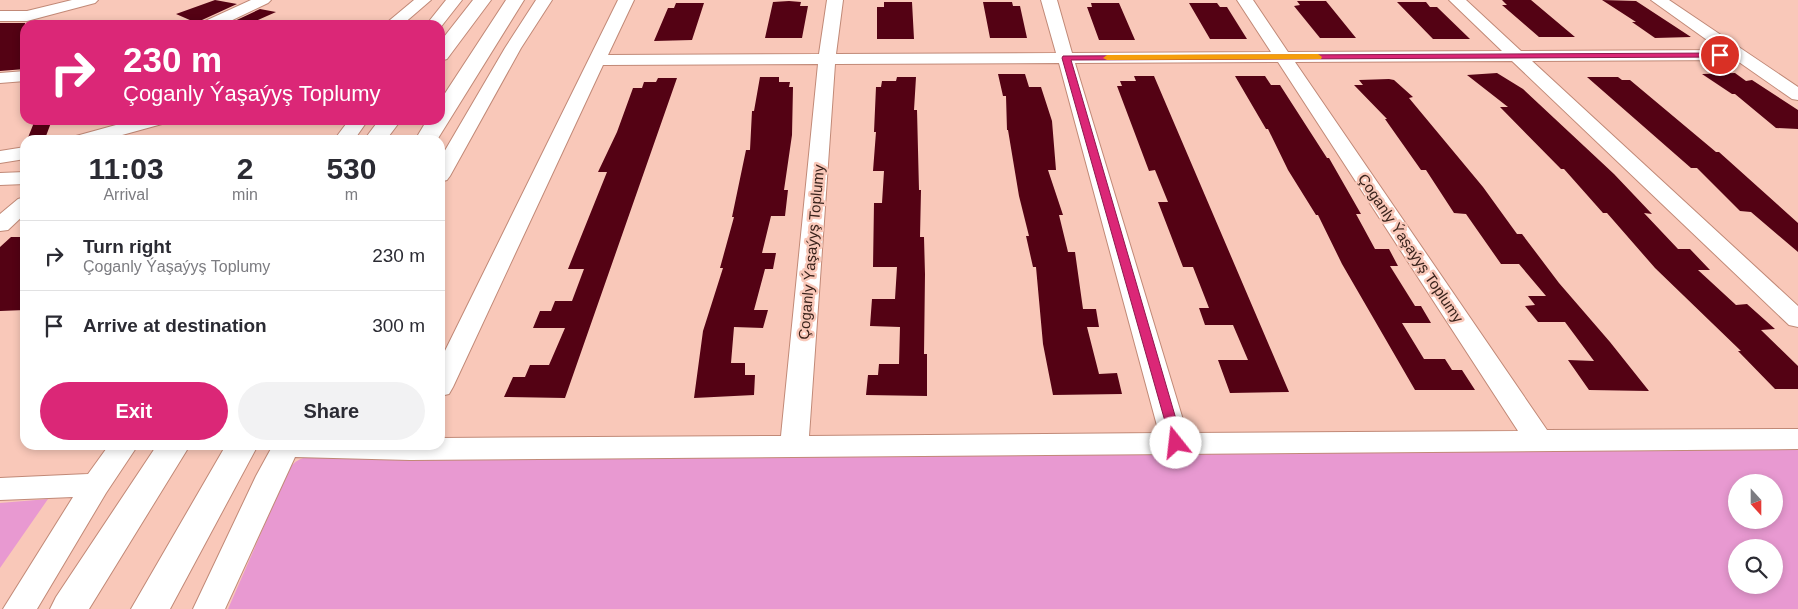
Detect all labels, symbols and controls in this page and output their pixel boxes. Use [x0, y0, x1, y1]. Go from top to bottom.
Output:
pin [1699, 34, 1741, 76]
icon: right [40, 40, 105, 105]
text: 230 m [123, 40, 222, 79]
icon: arrive [1706, 41, 1734, 69]
text: Çoganly Ýaşaýyş Toplumy [123, 81, 381, 106]
text: 11:03 [89, 152, 164, 185]
text: 2 [237, 152, 253, 185]
text: 530 [326, 152, 376, 185]
street label: Çoganly Ýaşaýyş Toplumy [795, 163, 827, 340]
street label: Çoganly Ýaşaýyş Toplumy [1355, 170, 1467, 326]
text: Arrival [103, 186, 149, 203]
text: min [232, 186, 258, 203]
text: m [345, 186, 358, 203]
text: Turn right [83, 236, 171, 257]
icon: right [40, 242, 68, 270]
text: 230 m [372, 245, 425, 266]
text: Çoganly Ýaşaýyş Toplumy [83, 258, 270, 275]
icon: arrive [40, 312, 68, 340]
text: Arrive at destination [83, 315, 267, 336]
text: 300 m [372, 315, 425, 336]
button: Exit [40, 382, 228, 440]
button: Share [238, 382, 425, 440]
position arrow [1149, 416, 1201, 468]
north arrow [1728, 474, 1782, 529]
map controls [1728, 474, 1783, 594]
button: search [1728, 539, 1783, 594]

